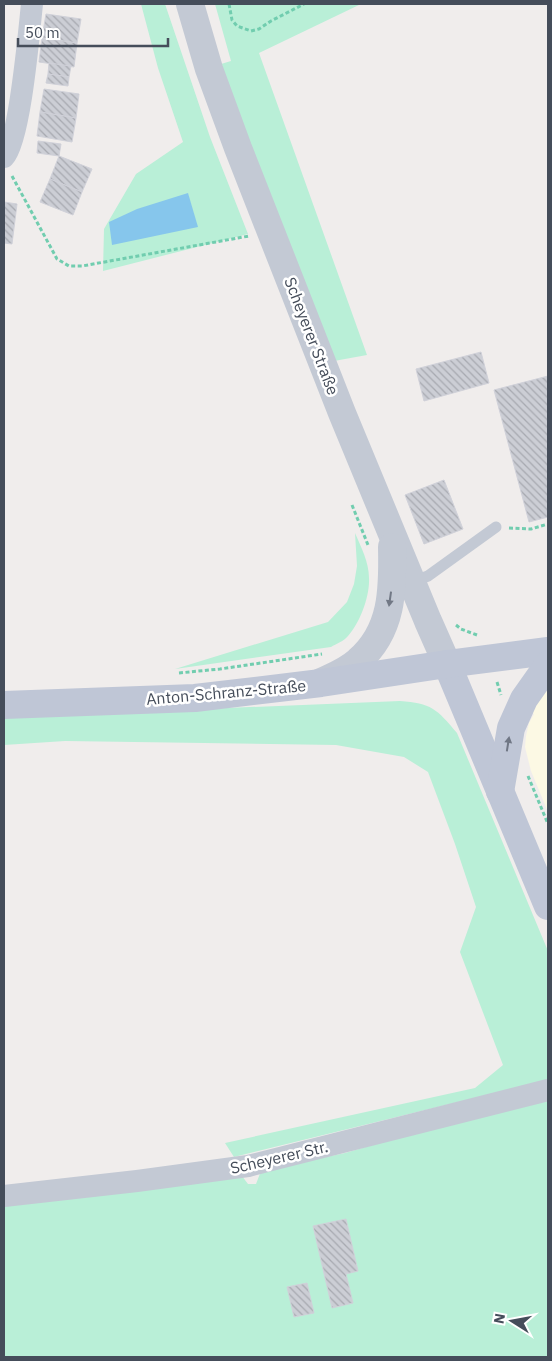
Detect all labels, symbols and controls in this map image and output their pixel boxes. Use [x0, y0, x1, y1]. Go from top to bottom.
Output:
scale bar [18, 15, 168, 47]
text: 50 m [25, 23, 60, 42]
street label: Scheyerer Straße [280, 274, 344, 398]
one-way arrow [386, 591, 394, 607]
street label: Anton-Schranz-Straße [145, 675, 307, 709]
one-way arrow [504, 735, 512, 751]
street label: Scheyerer Str. [228, 1136, 330, 1178]
north arrow [487, 1296, 537, 1346]
text: N [489, 1312, 509, 1325]

